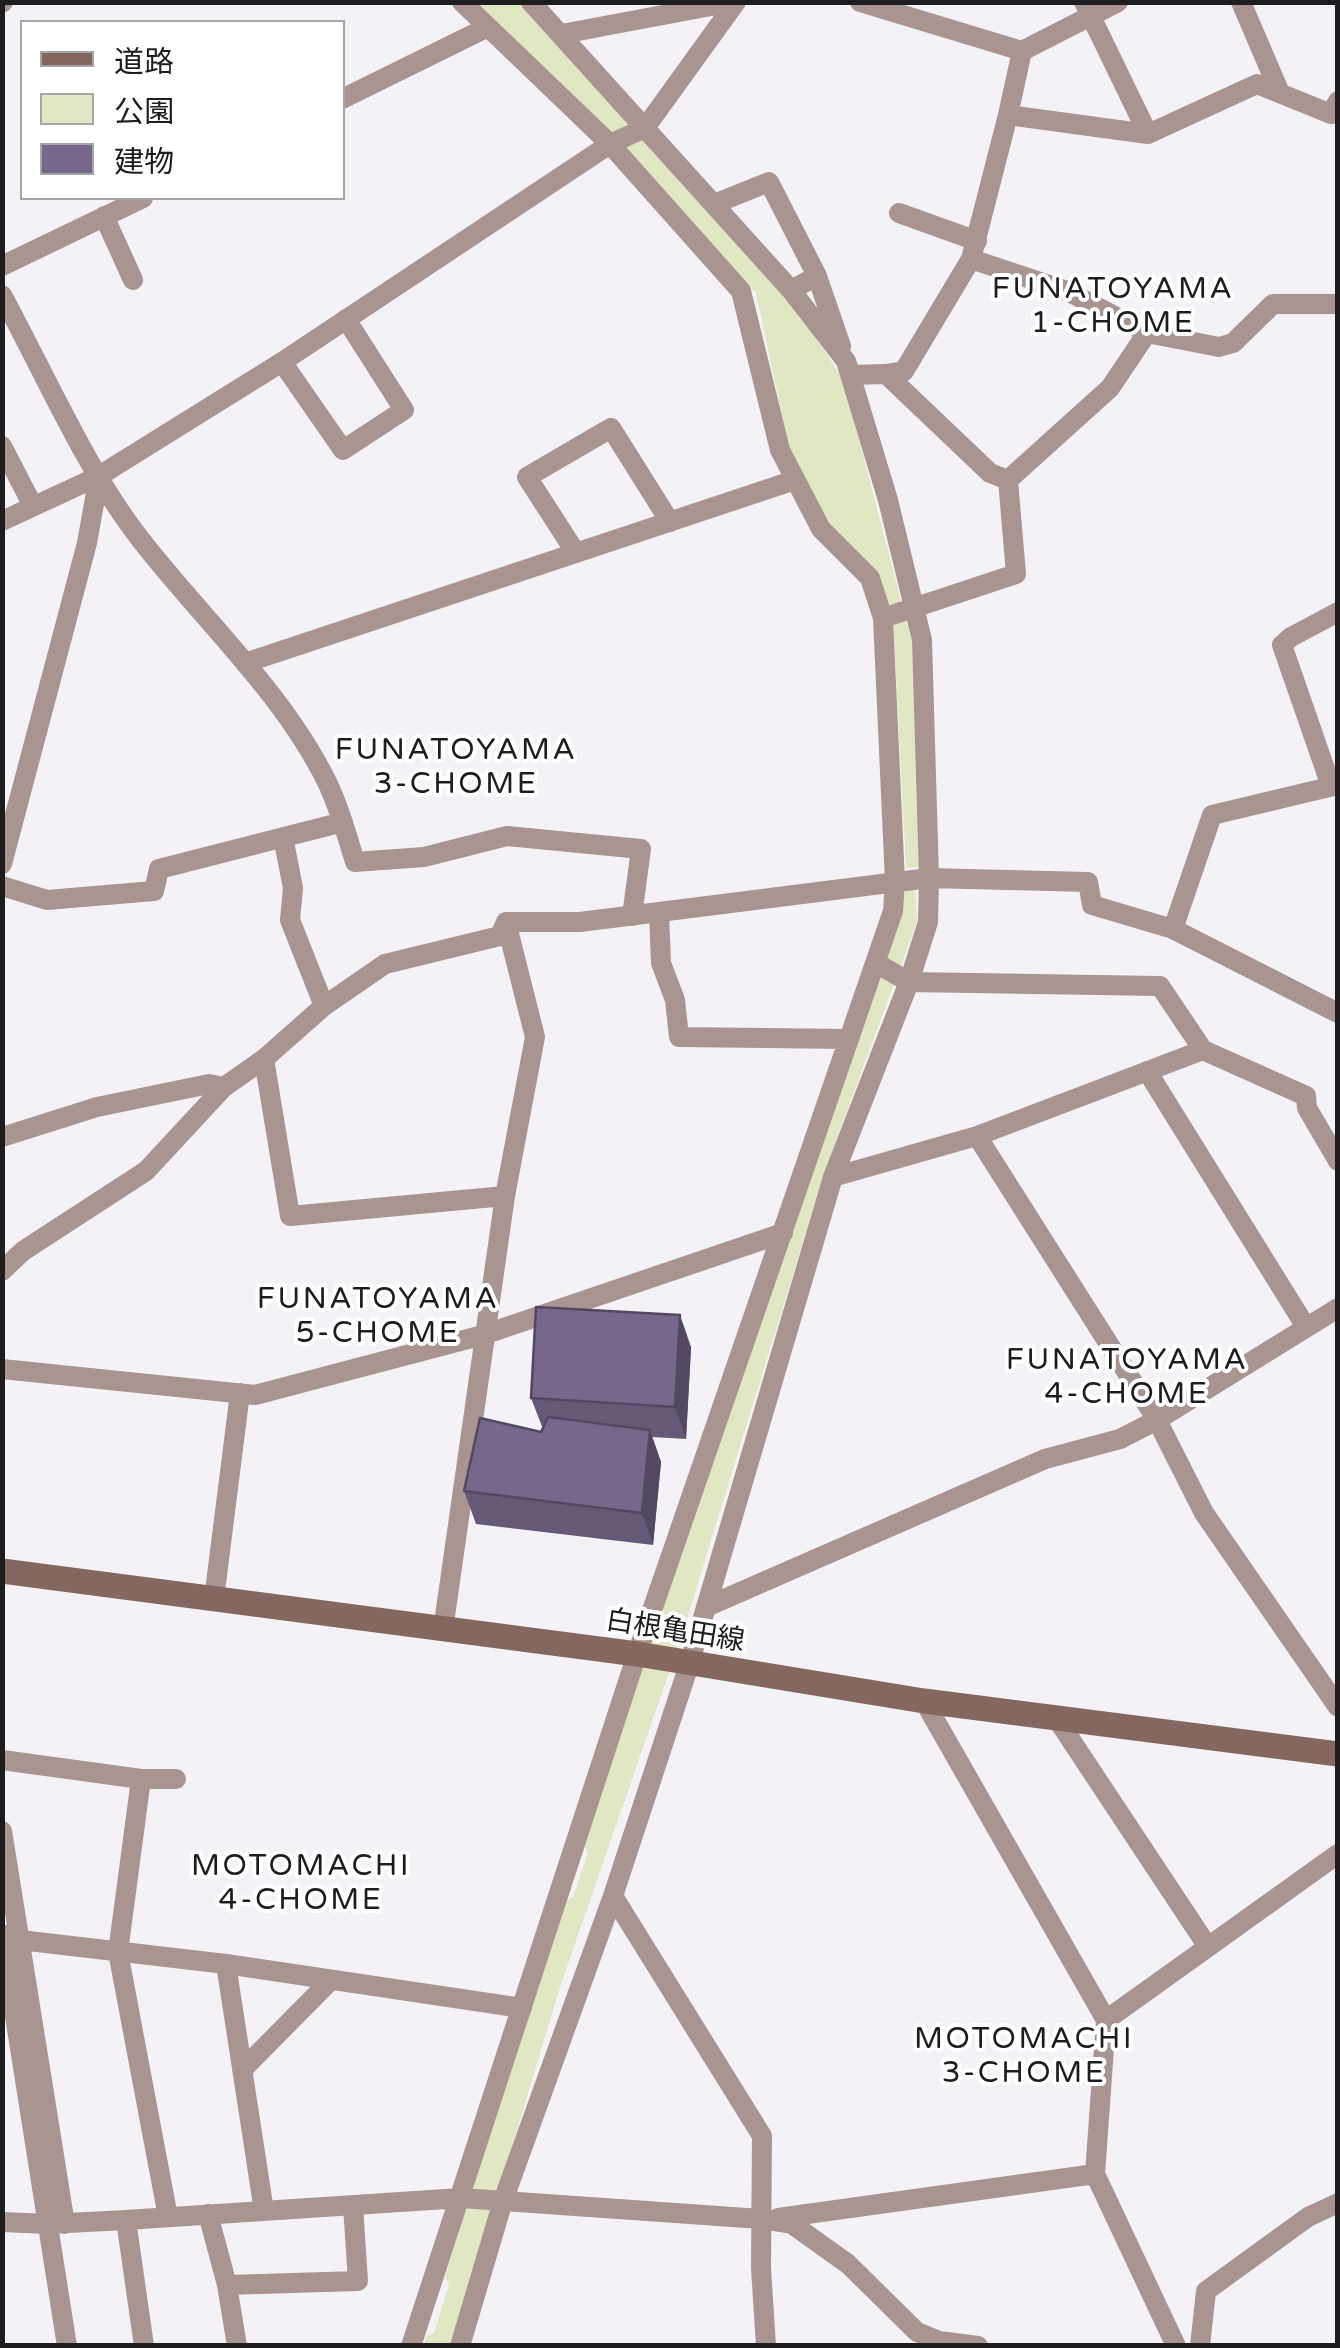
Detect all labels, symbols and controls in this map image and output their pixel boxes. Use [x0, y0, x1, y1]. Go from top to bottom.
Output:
legend [20, 20, 345, 200]
text: 道路 [114, 44, 174, 81]
text: 公園 [114, 94, 174, 131]
text: 建物 [114, 144, 174, 181]
district label: FUNATOYAMA 1-CHOME [992, 272, 1234, 342]
district label: FUNATOYAMA 3-CHOME [335, 733, 577, 804]
district label: FUNATOYAMA 5-CHOME [257, 1282, 499, 1352]
district label: FUNATOYAMA 4-CHOME [1006, 1343, 1248, 1414]
street label: 白根亀田線 [603, 1604, 747, 1660]
district label: MOTOMACHI 4-CHOME [191, 1849, 411, 1920]
district label: MOTOMACHI 3-CHOME [914, 2022, 1134, 2092]

